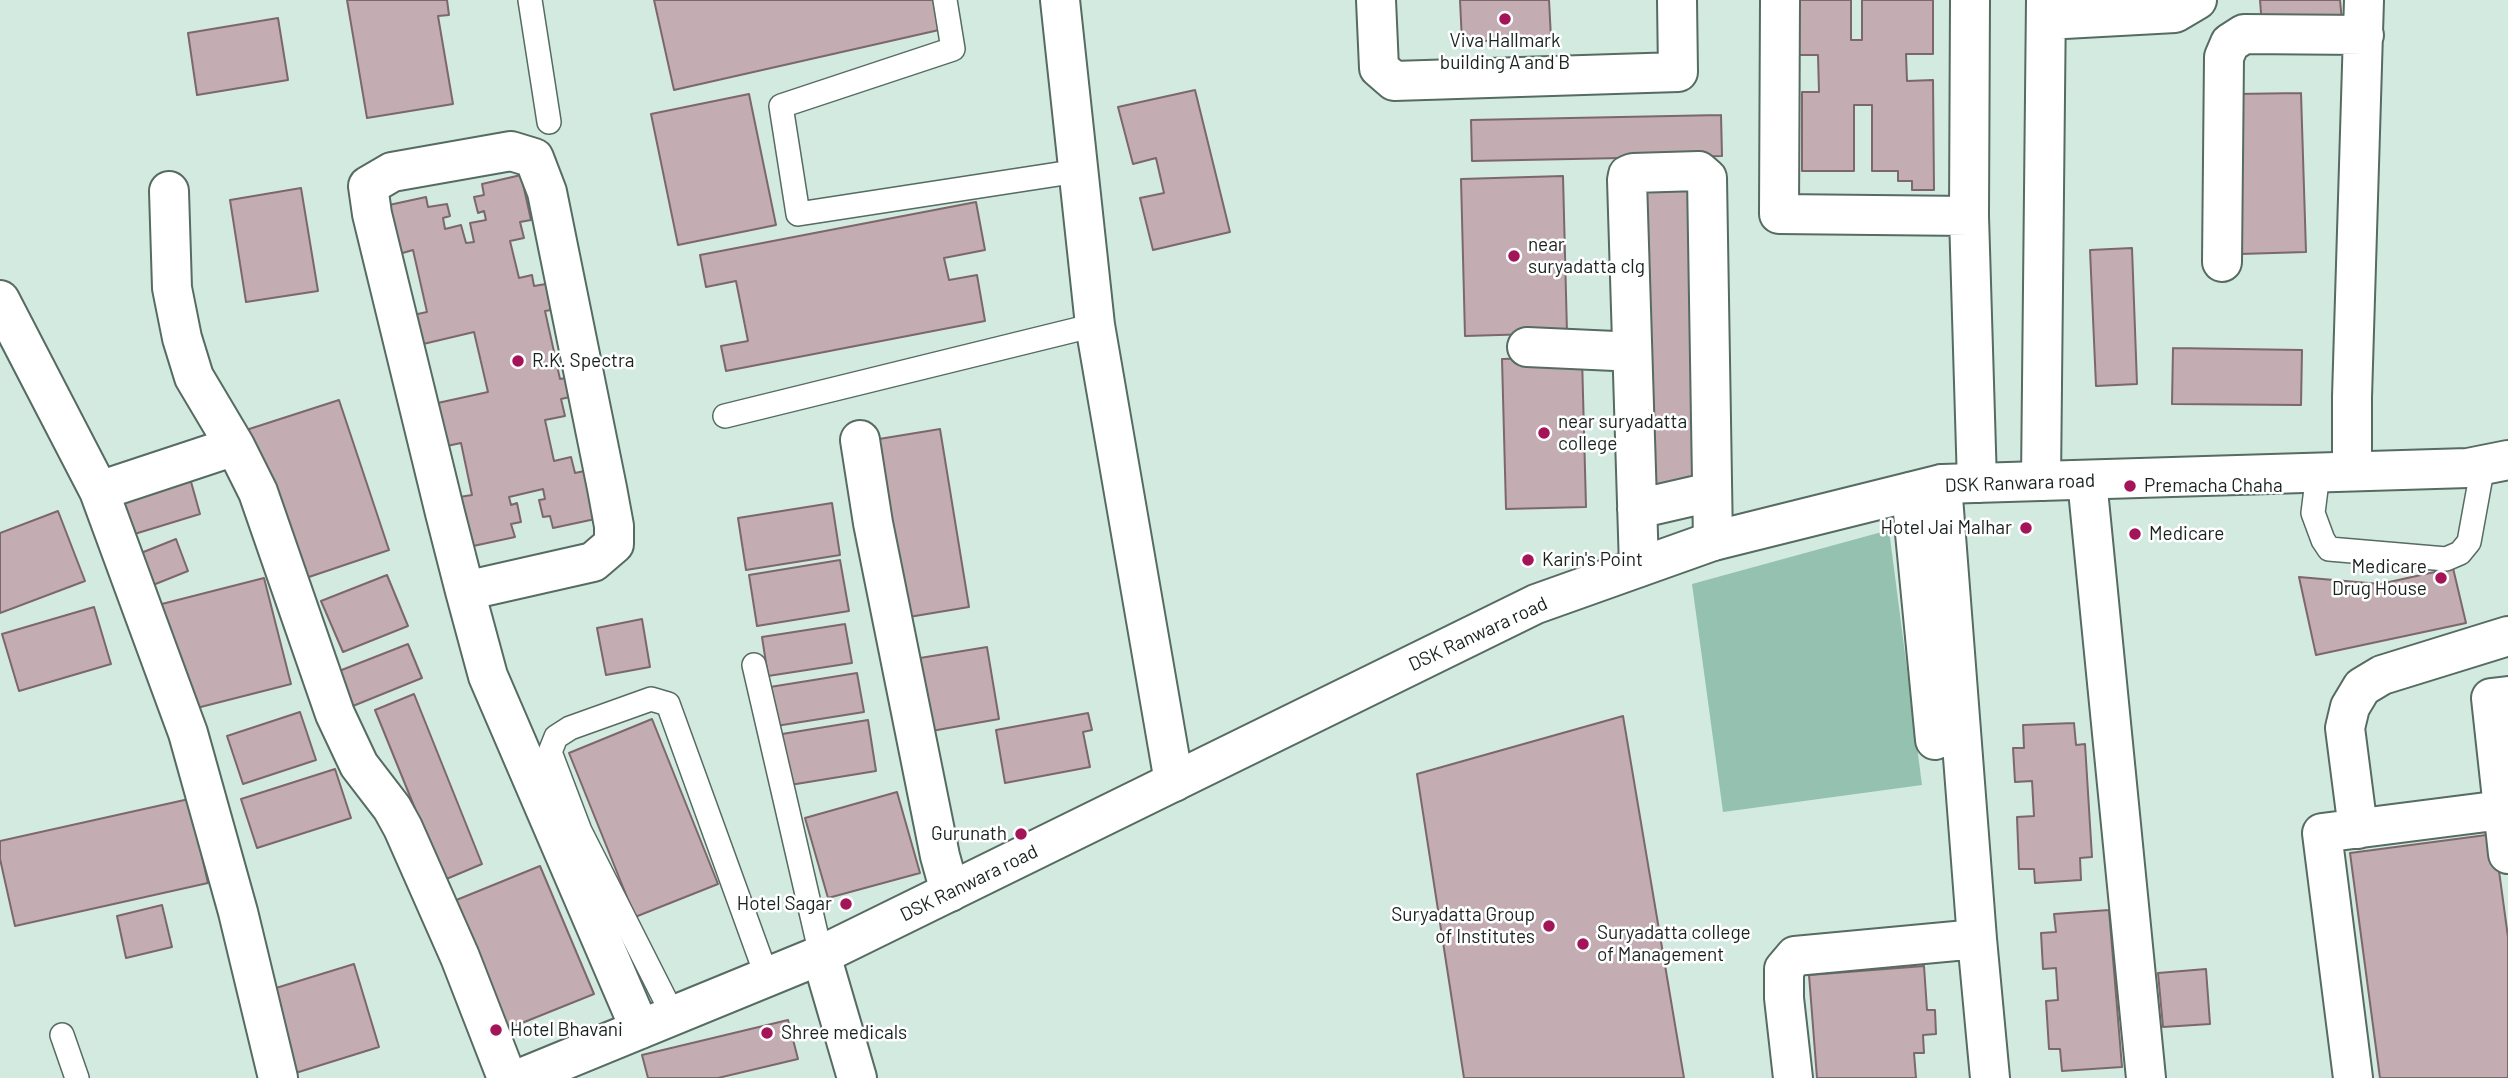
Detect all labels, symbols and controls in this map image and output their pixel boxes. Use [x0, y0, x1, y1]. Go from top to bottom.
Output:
marker: Viva Hallmark building A and B [1497, 11, 1513, 27]
place label: Viva Hallmark building A and B [1440, 30, 1570, 74]
place label: near suryadatta clg [1528, 234, 1645, 278]
marker: near suryadatta clg [1506, 248, 1522, 264]
place label: R.K. Spectra [532, 350, 635, 372]
marker: R.K. Spectra [510, 353, 526, 369]
place label: near suryadatta college [1558, 411, 1687, 455]
marker: near suryadatta college [1536, 425, 1552, 441]
street label: DSK Ranwara road [1944, 469, 2096, 497]
place label: Premacha Chaha [2144, 475, 2283, 497]
marker: Premacha Chaha [2122, 478, 2138, 494]
place label: Hotel Jai Malhar [1881, 517, 2012, 539]
marker: Hotel Jai Malhar [2018, 520, 2034, 536]
place label: Medicare [2149, 523, 2224, 545]
marker: Medicare [2127, 526, 2143, 542]
place label: Karin's Point [1542, 549, 1643, 571]
marker: Karin's Point [1520, 552, 1536, 568]
place label: Medicare Drug House [2332, 556, 2427, 600]
marker: Medicare Drug House [2433, 570, 2449, 586]
street label: DSK Ranwara road [1405, 592, 1551, 676]
place label: Gurunath [931, 823, 1007, 845]
marker: Gurunath [1013, 826, 1029, 842]
street label: DSK Ranwara road [896, 840, 1042, 926]
place label: Hotel Sagar [737, 893, 832, 915]
marker: Hotel Sagar [838, 896, 854, 912]
place label: Suryadatta Group of Institutes [1391, 904, 1535, 948]
marker: Suryadatta Group of Institutes [1541, 918, 1557, 934]
place label: Suryadatta college of Management [1597, 922, 1751, 966]
marker: Suryadatta college of Management [1575, 936, 1591, 952]
place label: Hotel Bhavani [510, 1019, 623, 1041]
marker: Hotel Bhavani [488, 1022, 504, 1038]
place label: Shree medicals [781, 1022, 907, 1044]
marker: Shree medicals [759, 1025, 775, 1041]

